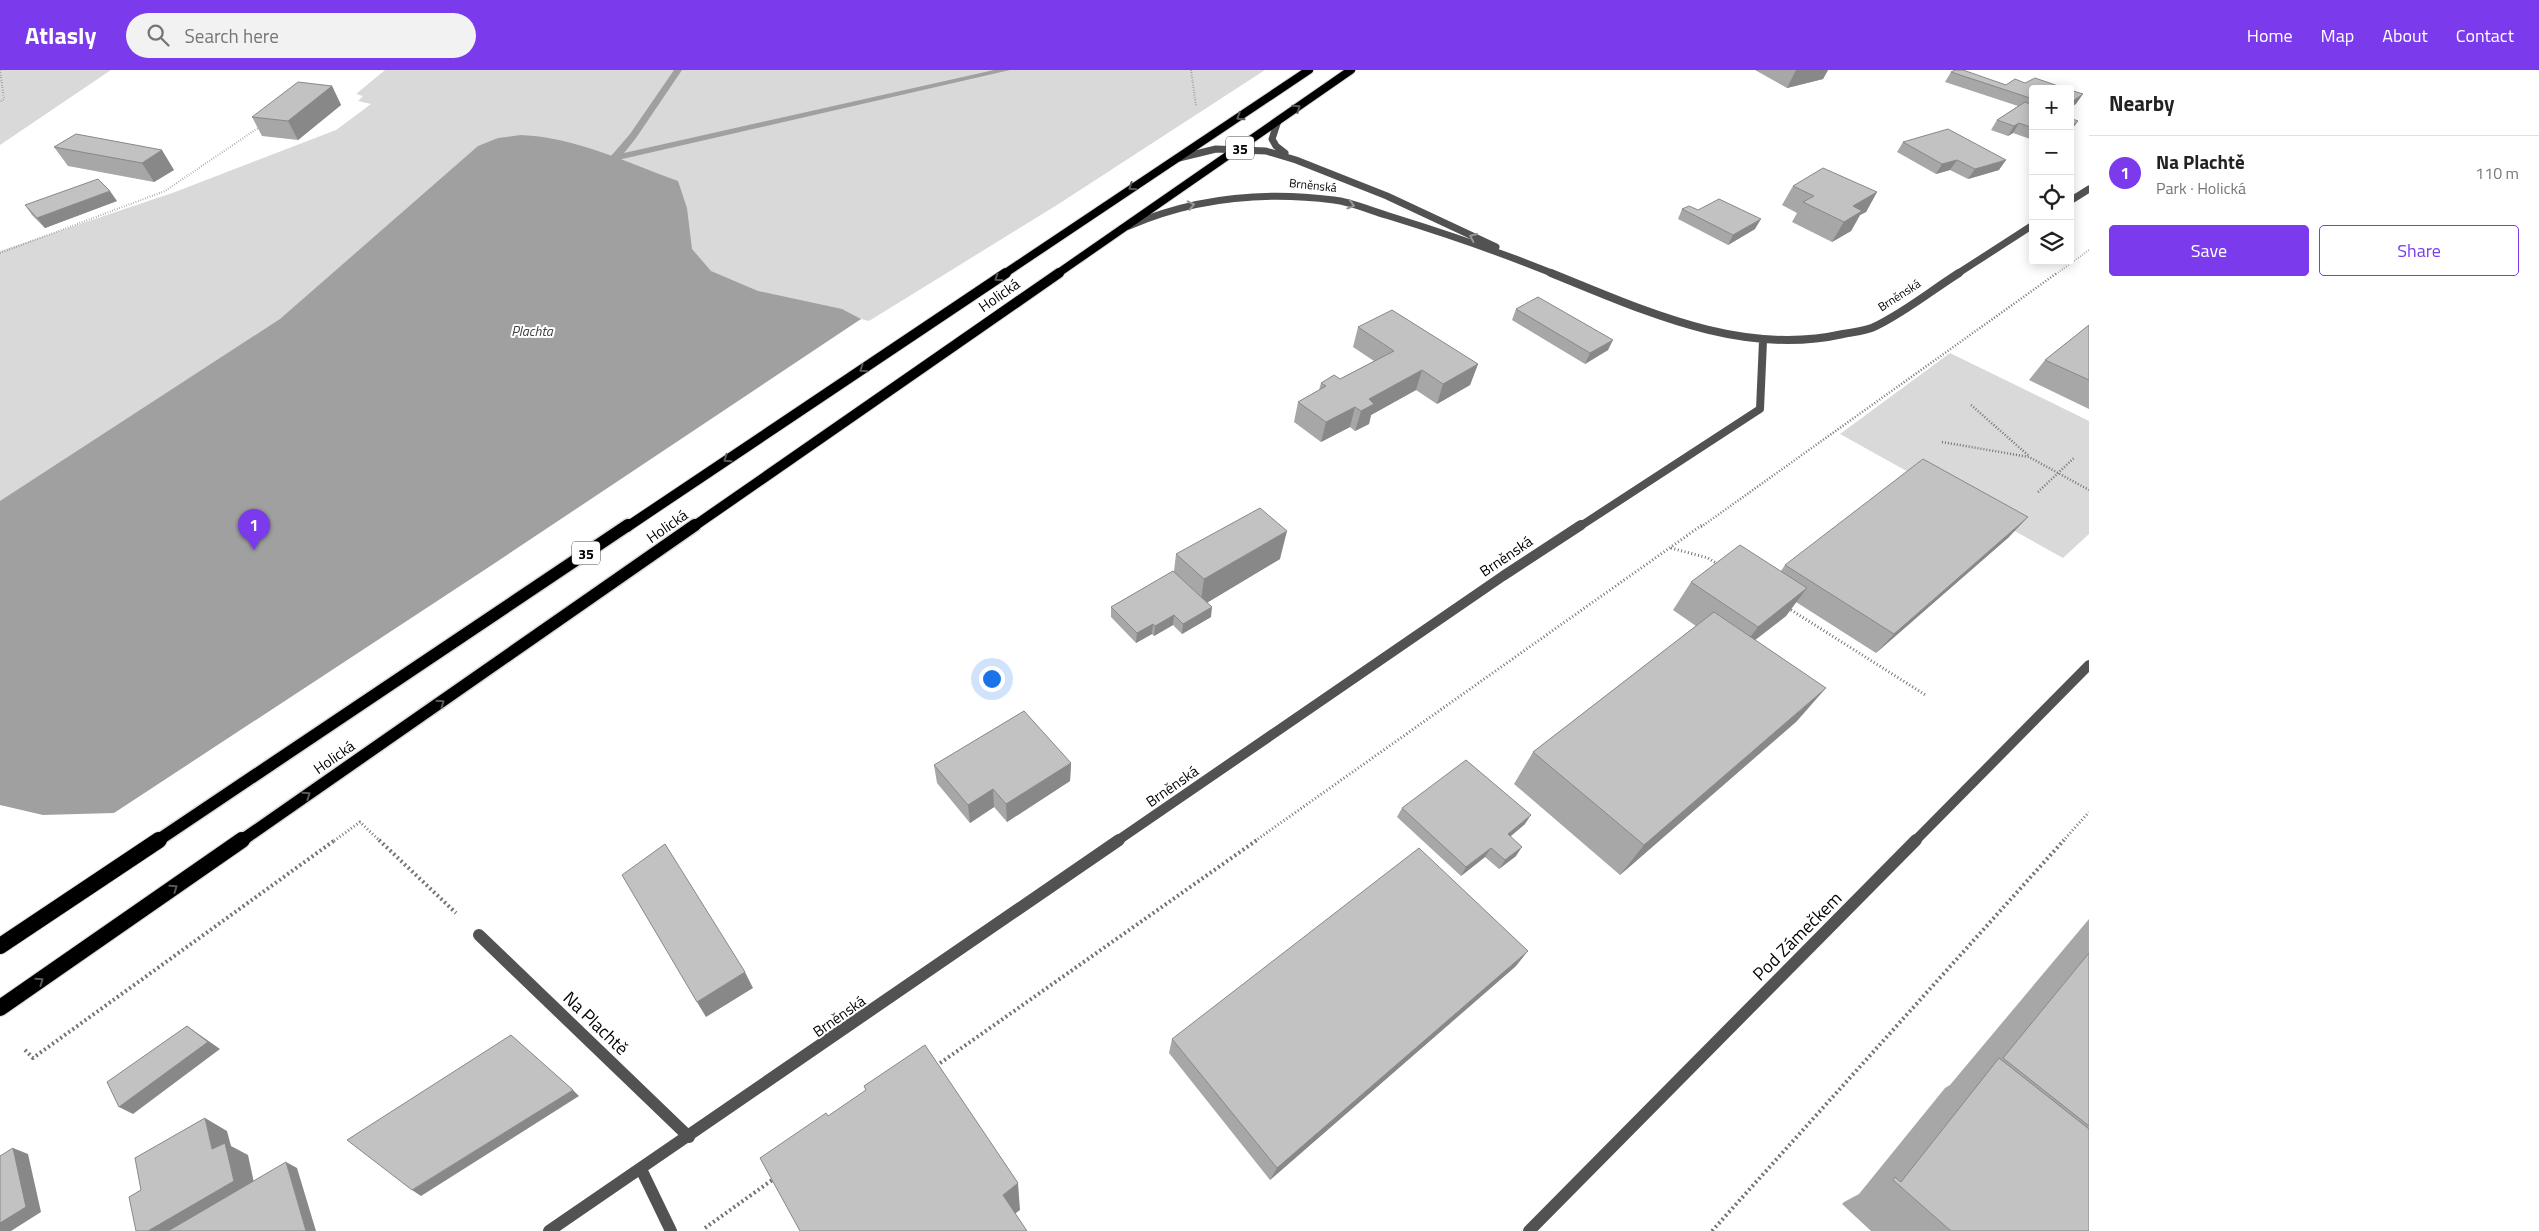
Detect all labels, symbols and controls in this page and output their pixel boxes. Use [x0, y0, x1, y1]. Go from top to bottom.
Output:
search box [126, 13, 476, 58]
text: Atlasly [25, 17, 96, 53]
icon: search [144, 21, 172, 49]
text: Search here [184, 21, 279, 50]
text: Home [2247, 22, 2293, 49]
text: Map [2321, 22, 2354, 49]
text: About [2382, 22, 2428, 49]
text: Contact [2456, 22, 2514, 49]
map controls [2029, 85, 2074, 265]
button: + [2029, 85, 2074, 130]
text: Nearby [2109, 87, 2174, 119]
one-way arrow [1291, 105, 1301, 114]
one-way arrow [1236, 110, 1245, 120]
button: − [2029, 130, 2074, 175]
road number: 35 [1226, 136, 1254, 160]
text: Na Plachtě [2156, 147, 2245, 176]
text: 1 [2121, 161, 2129, 185]
text: 110 m [2475, 161, 2519, 185]
street label: Brněnská [1288, 173, 1338, 197]
button: locate [2029, 175, 2074, 220]
text: Park · Holická [2156, 176, 2246, 200]
one-way arrow [1128, 181, 1138, 190]
one-way arrow [1186, 200, 1195, 211]
one-way arrow [1347, 200, 1355, 210]
button: layers [2029, 220, 2074, 265]
button: Save [2109, 225, 2309, 276]
button: Share [2319, 225, 2519, 276]
one-way arrow [1469, 232, 1478, 243]
street label: Holická [974, 272, 1025, 318]
one-way arrow [994, 272, 1003, 282]
street label: Brněnská [1874, 274, 1924, 316]
water label: Plachta [511, 320, 554, 341]
one-way arrow [859, 363, 868, 372]
one-way arrow [724, 453, 733, 462]
street label: Holická [642, 503, 693, 549]
pin: 1 [238, 509, 270, 550]
street label: Brněnská [1475, 529, 1538, 582]
road number: 35 [572, 542, 600, 564]
your location [979, 666, 1005, 692]
one-way arrow [435, 700, 445, 709]
street label: Holická [309, 734, 360, 780]
street label: Brněnská [1141, 759, 1203, 813]
one-way arrow [302, 792, 311, 802]
one-way arrow [168, 885, 177, 894]
street label: Pod Zámečkem [1746, 885, 1848, 987]
one-way arrow [34, 978, 44, 987]
street label: Na Plachtě [557, 985, 635, 1061]
street label: Brněnská [808, 989, 870, 1043]

